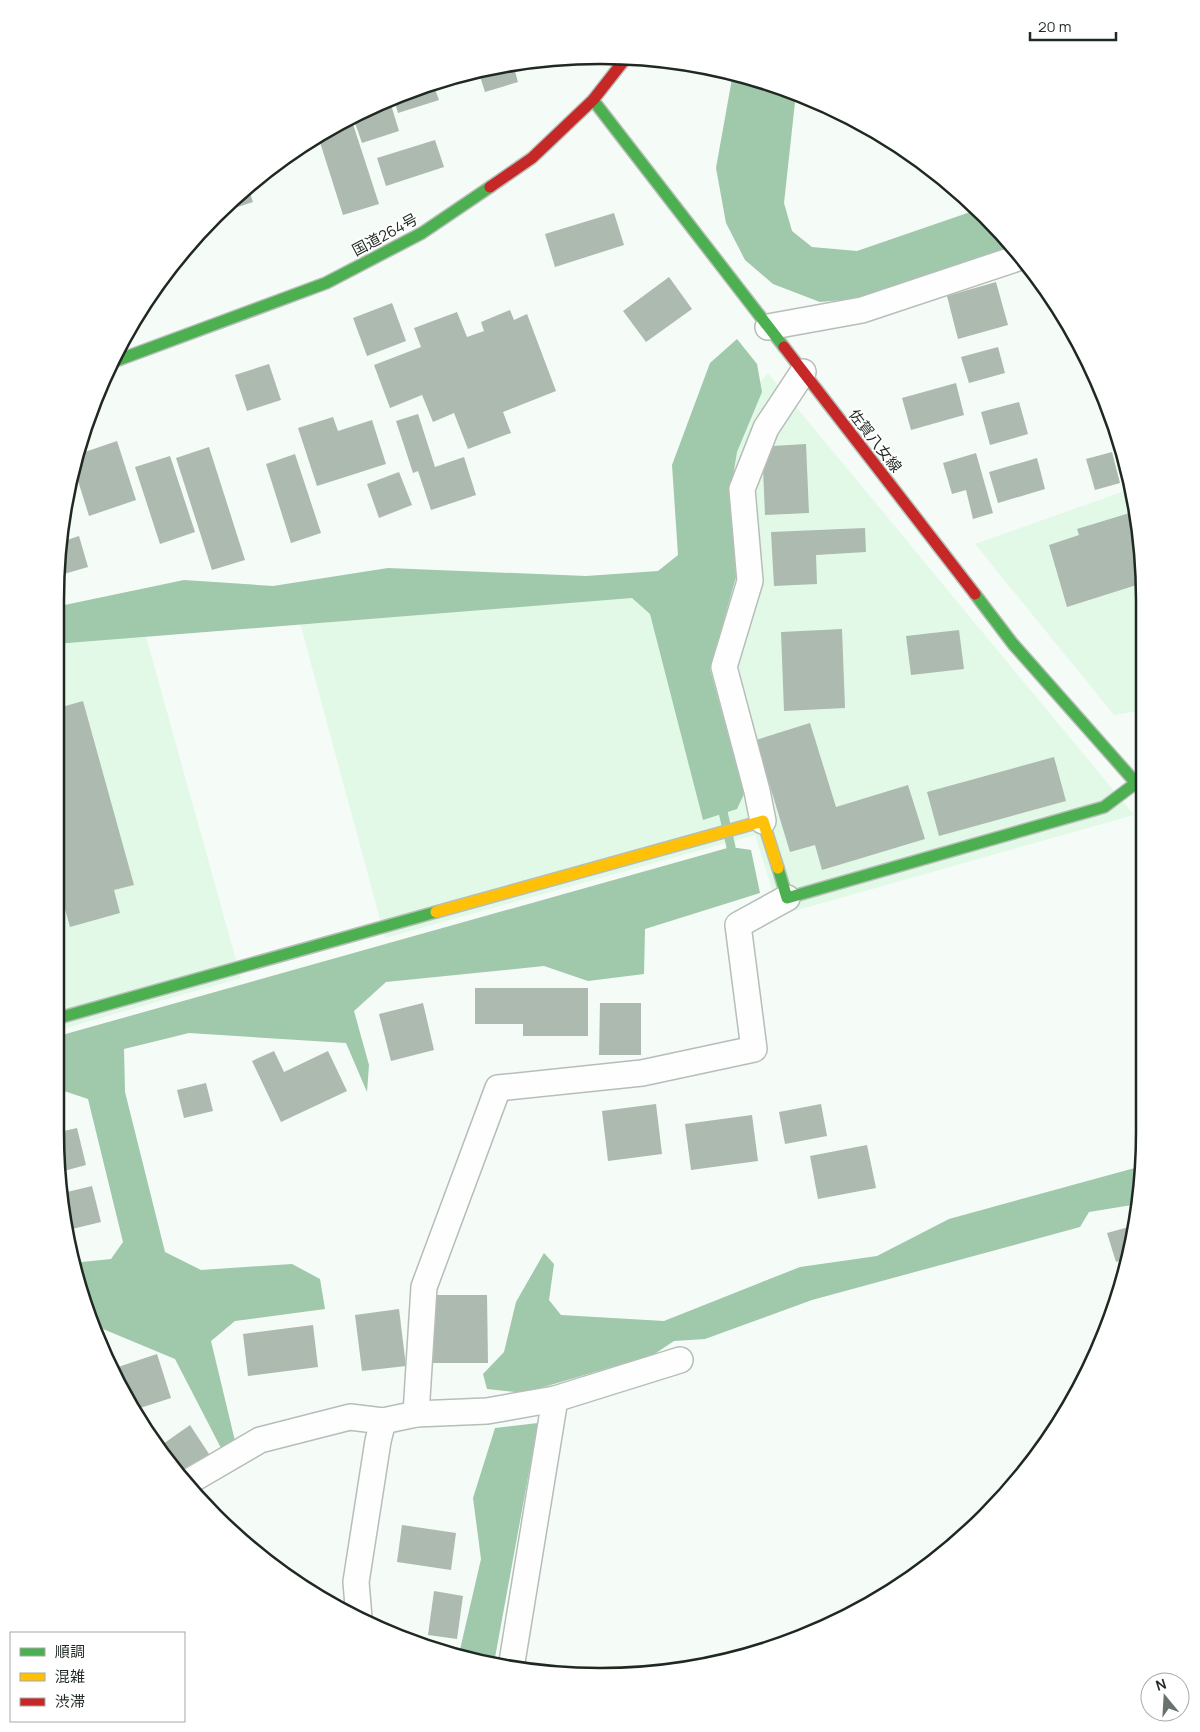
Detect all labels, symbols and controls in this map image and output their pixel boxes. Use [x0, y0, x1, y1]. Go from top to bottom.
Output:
scale bar [1030, 10, 1116, 42]
text: 20 m [1038, 16, 1071, 37]
street label: 国道264号 [348, 208, 421, 261]
street label: 佐賀八女線 [844, 405, 907, 477]
legend [10, 1632, 185, 1722]
text: 順調 [55, 1641, 85, 1662]
text: 混雑 [55, 1666, 85, 1687]
north arrow [1140, 1672, 1190, 1722]
text: N [1153, 1674, 1169, 1695]
text: 渋滞 [55, 1691, 85, 1712]

